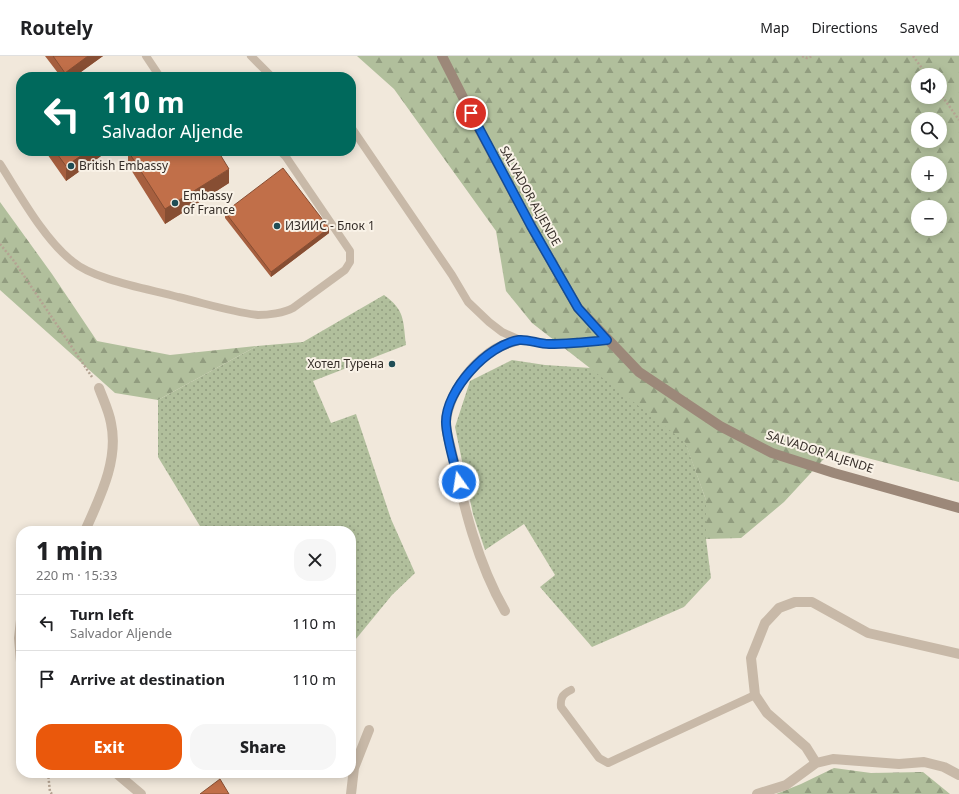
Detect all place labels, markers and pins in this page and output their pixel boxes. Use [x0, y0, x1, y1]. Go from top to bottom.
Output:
pin [454, 96, 488, 130]
place label: British Embassy [79, 157, 169, 174]
marker: British Embassy [66, 161, 76, 171]
place label: Embassy of France [183, 187, 235, 218]
marker: Embassy of France [170, 198, 180, 208]
place label: ИЗИИС - Блок 1 [285, 217, 375, 234]
marker: ИЗИИС - Блок 1 [272, 221, 282, 231]
place label: Хотел Турена [307, 355, 384, 372]
marker: Хотел Турена [387, 359, 397, 369]

